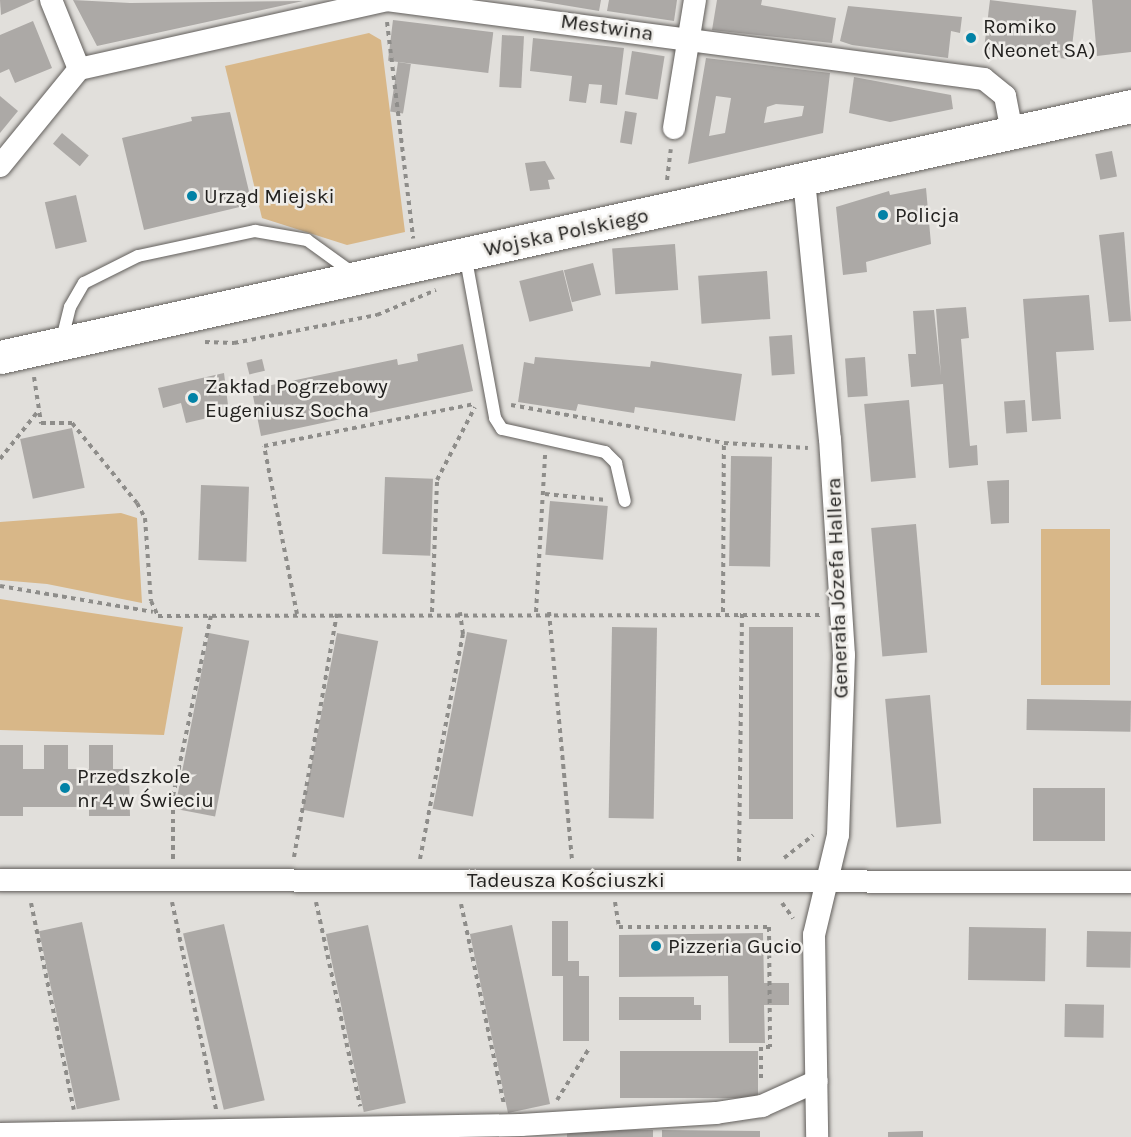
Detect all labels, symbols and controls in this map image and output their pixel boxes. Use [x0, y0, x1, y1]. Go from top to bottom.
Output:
street label: Mestwina [559, 8, 655, 46]
place label: Romiko (Neonet SA) [983, 13, 1096, 63]
marker: Romiko (Neonet SA) [964, 31, 978, 45]
place label: Urząd Miejski [204, 183, 335, 209]
marker: Urząd Miejski [185, 189, 199, 203]
street label: Wojska Polskiego [481, 202, 651, 262]
place label: Policja [895, 202, 959, 228]
marker: Policja [876, 208, 890, 222]
place label: Zakład Pogrzebowy Eugeniusz Socha [205, 373, 388, 423]
marker: Zakład Pogrzebowy Eugeniusz Socha [186, 391, 200, 405]
street label: Generała Józefa Hallera [821, 477, 853, 699]
place label: Przedszkole nr 4 w Świeciu [77, 763, 214, 813]
marker: Przedszkole nr 4 w Świeciu [58, 781, 72, 795]
street label: Tadeusza Kościuszki [467, 867, 665, 893]
place label: Pizzeria Gucio [668, 933, 802, 959]
marker: Pizzeria Gucio [649, 939, 663, 953]

